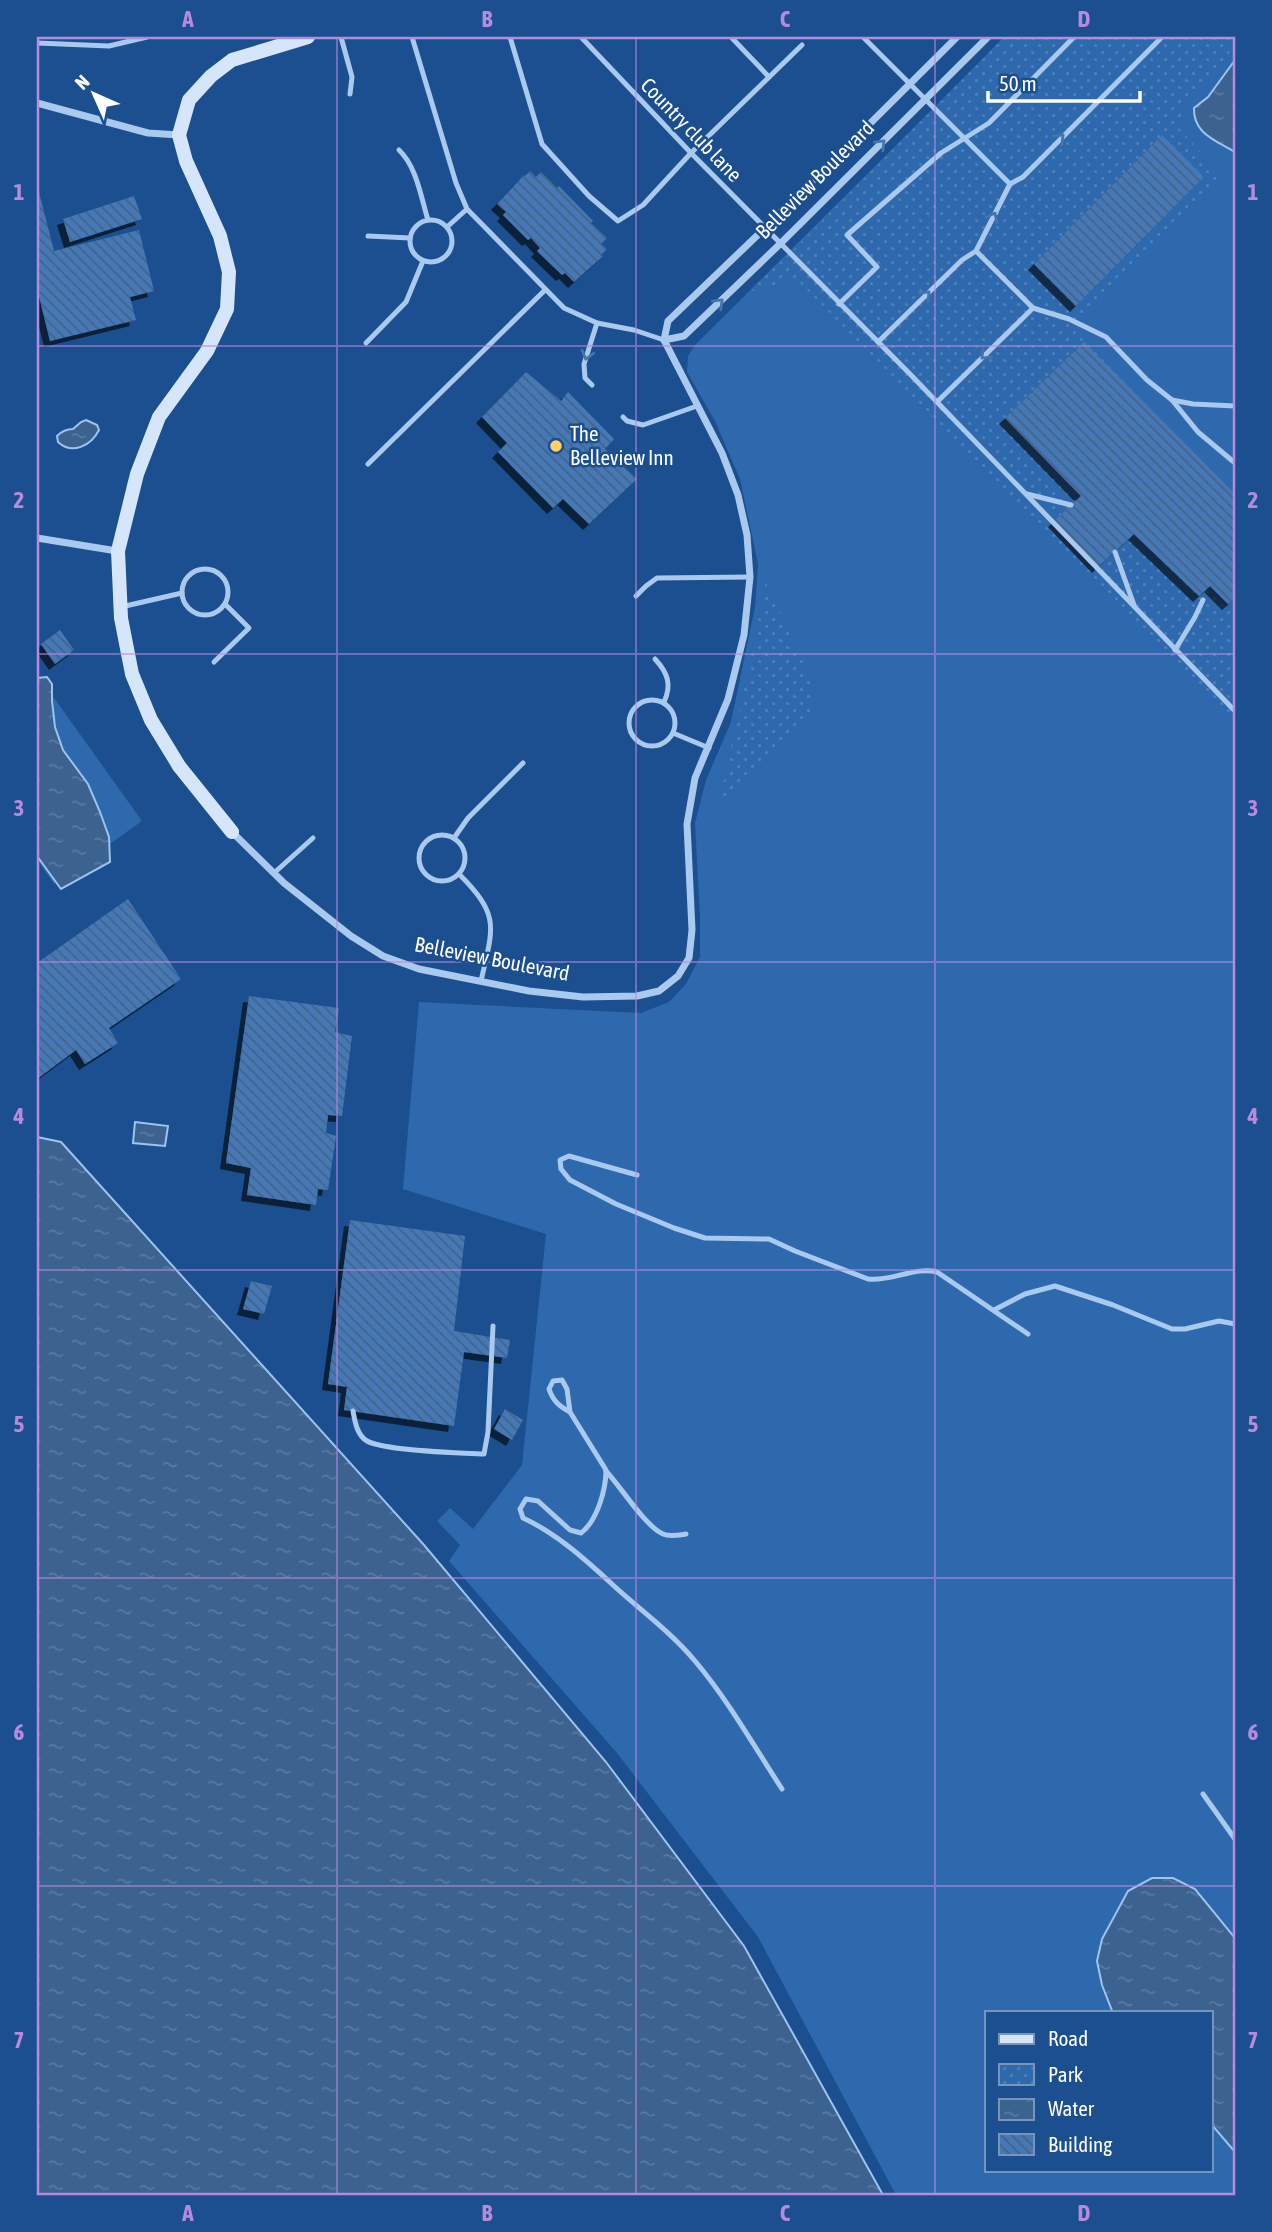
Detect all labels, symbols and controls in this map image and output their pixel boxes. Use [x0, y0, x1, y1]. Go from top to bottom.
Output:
text: A [181, 6, 194, 32]
text: B [482, 6, 493, 32]
text: C [780, 6, 791, 32]
text: D [1078, 6, 1091, 32]
north arrow [60, 60, 130, 130]
scale bar [988, 60, 1141, 104]
text: N [70, 70, 94, 94]
text: 50 m [999, 71, 1037, 95]
street label: Country club lane [636, 72, 747, 186]
street label: Belleview Boulevard [750, 115, 878, 243]
one-way arrow [1052, 134, 1065, 147]
one-way arrow [873, 139, 886, 152]
text: 1 [14, 179, 25, 205]
text: 1 [1248, 179, 1259, 205]
one-way arrow [985, 212, 998, 224]
one-way arrow [918, 291, 931, 304]
one-way arrow [711, 298, 724, 311]
one-way arrow [981, 347, 993, 359]
one-way arrow [581, 349, 596, 361]
place label: The Belleview Inn [570, 421, 674, 469]
marker: The Belleview Inn [548, 438, 564, 454]
text: 2 [14, 487, 24, 513]
text: 2 [1248, 487, 1258, 513]
text: 3 [14, 795, 24, 821]
text: 3 [1248, 795, 1258, 821]
street label: Belleview Boulevard [413, 931, 572, 985]
text: 4 [13, 1103, 25, 1129]
text: 4 [1247, 1103, 1259, 1129]
text: 5 [14, 1411, 25, 1437]
text: 5 [1248, 1411, 1259, 1437]
text: 6 [14, 1719, 25, 1745]
text: 6 [1248, 1719, 1259, 1745]
legend [985, 2011, 1212, 2172]
text: Road [1048, 2026, 1088, 2050]
text: 7 [14, 2027, 24, 2053]
text: 7 [1248, 2027, 1258, 2053]
text: Park [1048, 2062, 1083, 2086]
text: Water [1048, 2096, 1095, 2120]
text: Building [1048, 2132, 1112, 2156]
text: A [181, 2200, 194, 2226]
text: B [482, 2200, 493, 2226]
text: C [780, 2200, 791, 2226]
text: D [1078, 2200, 1091, 2226]

